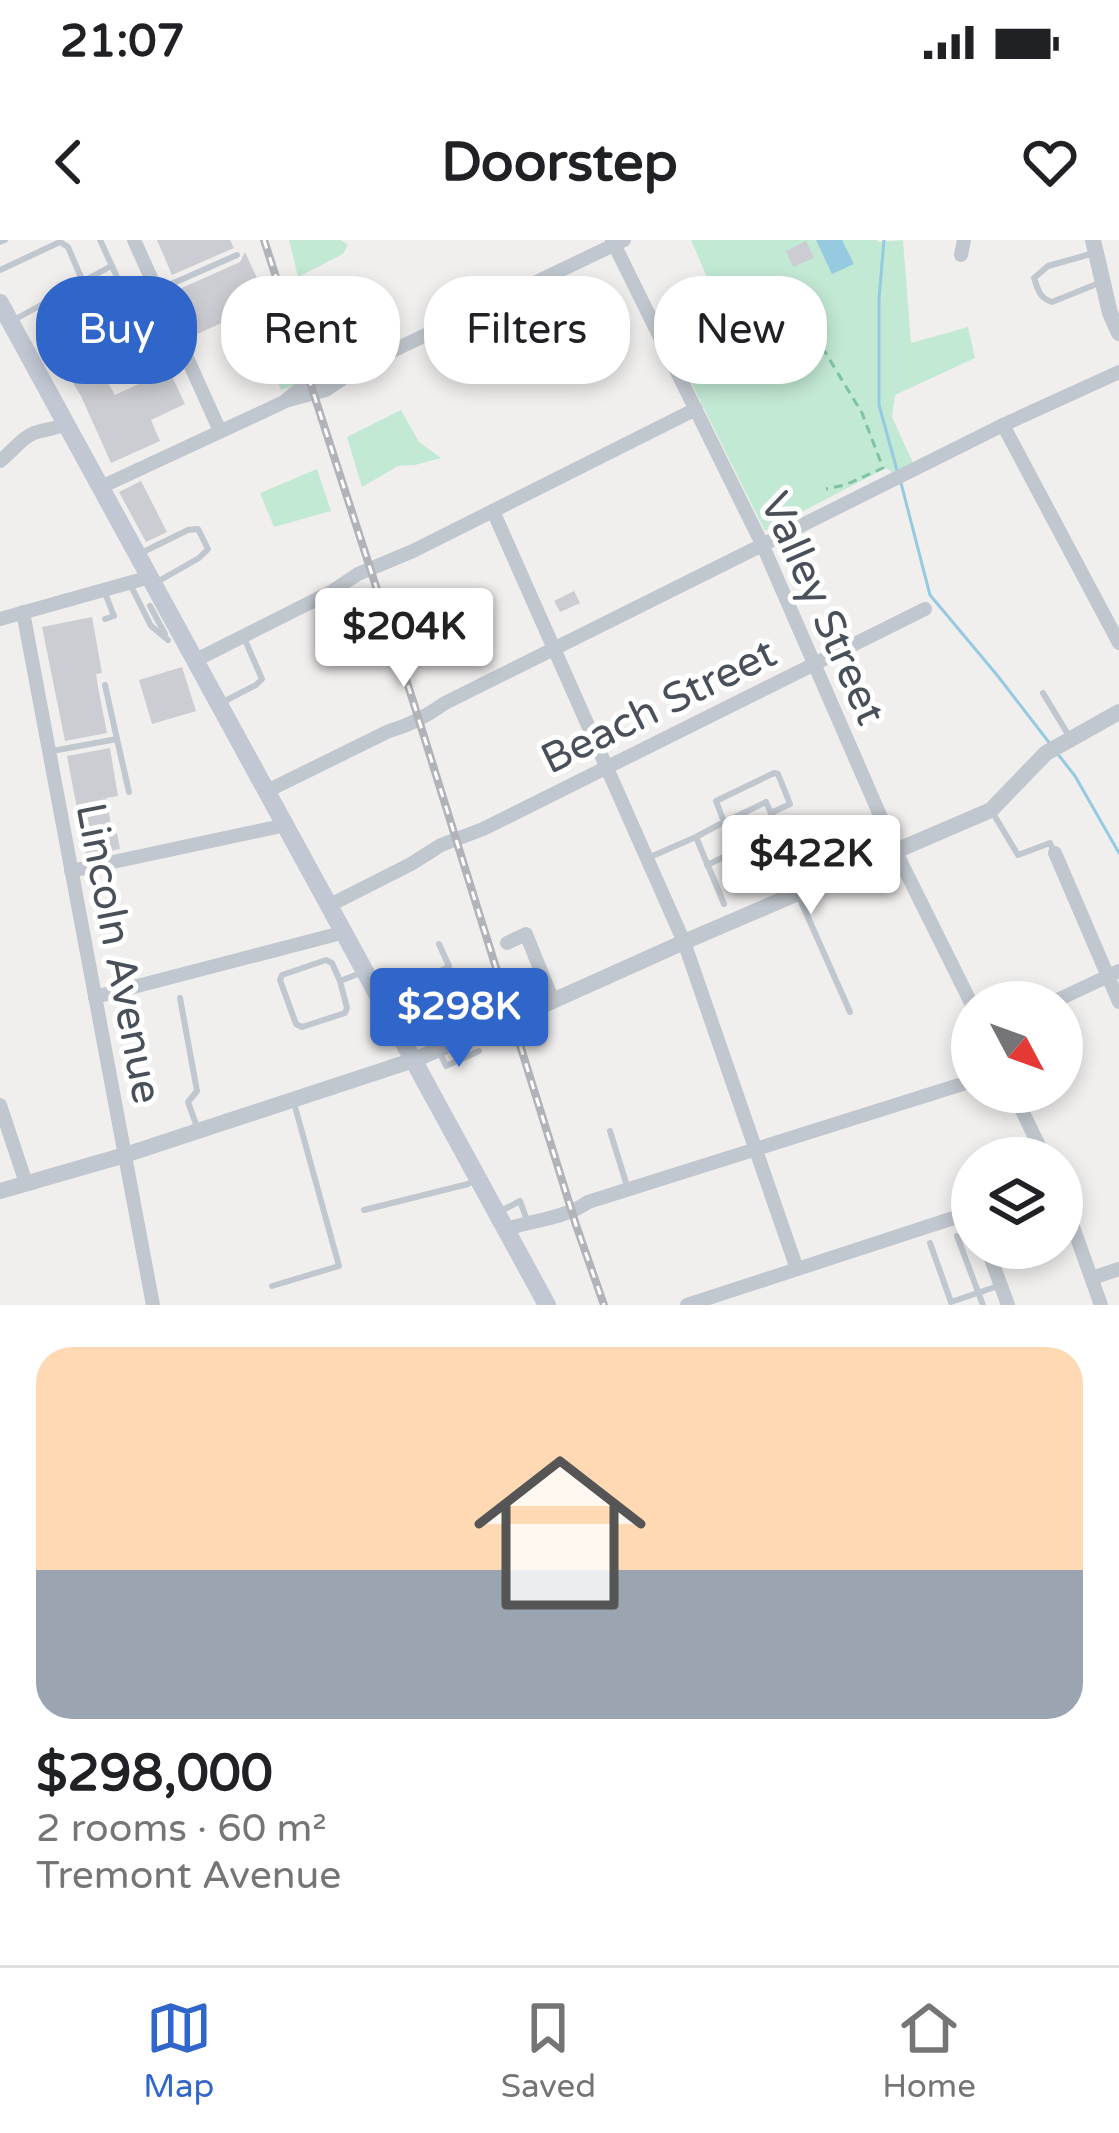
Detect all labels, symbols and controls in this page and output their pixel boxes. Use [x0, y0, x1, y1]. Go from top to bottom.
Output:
text: 21:07 [60, 15, 185, 69]
icon: back [36, 129, 102, 195]
icon: heart [1017, 129, 1083, 195]
text: Doorstep [441, 130, 678, 195]
chip: Buy [36, 276, 197, 384]
chip: Rent [221, 276, 400, 384]
chip: Filters [424, 276, 630, 384]
chip: New [654, 276, 827, 384]
street label: Valley Street [749, 485, 896, 732]
pin: $204K [320, 588, 488, 690]
text: $204K [342, 603, 466, 650]
street label: Beach Street [533, 627, 785, 785]
street label: Lincoln Avenue [64, 799, 173, 1108]
pin: $422K [727, 815, 895, 917]
text: $422K [749, 830, 873, 877]
pin: $298K [375, 968, 543, 1070]
north arrow [951, 981, 1083, 1113]
map controls [951, 981, 1083, 1269]
text: $298K [397, 983, 521, 1030]
button: layers [951, 1137, 1083, 1269]
icon: home [452, 1425, 668, 1641]
text: $298,000 [36, 1743, 273, 1805]
text: 2 rooms · 60 m² [36, 1805, 327, 1852]
text: Tremont Avenue [36, 1852, 341, 1899]
tab: Map [143, 1995, 214, 2106]
tab: Saved [501, 1995, 596, 2106]
tab: Home [882, 1995, 976, 2106]

